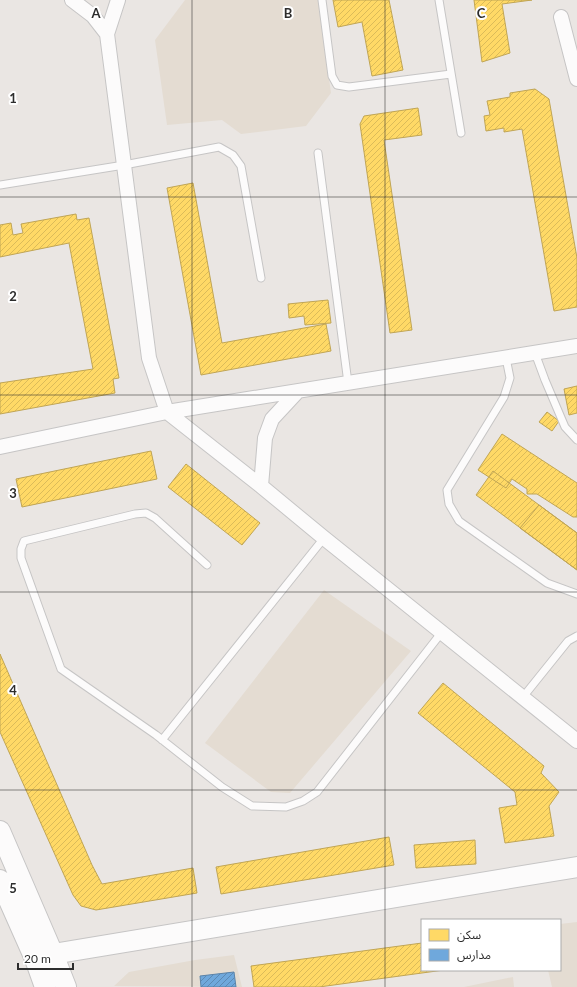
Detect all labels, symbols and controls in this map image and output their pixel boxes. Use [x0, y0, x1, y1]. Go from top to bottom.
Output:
text: A [90, 5, 101, 21]
text: B [284, 5, 293, 21]
text: C [477, 5, 486, 21]
text: 1 [9, 90, 17, 106]
text: 2 [9, 288, 17, 304]
text: 3 [9, 485, 17, 501]
text: 4 [9, 682, 17, 698]
text: 5 [9, 880, 17, 896]
legend [421, 919, 561, 971]
text: سكن [457, 927, 481, 942]
scale bar [18, 945, 73, 971]
text: مدارس [457, 947, 491, 962]
text: 20 m [24, 951, 51, 966]

